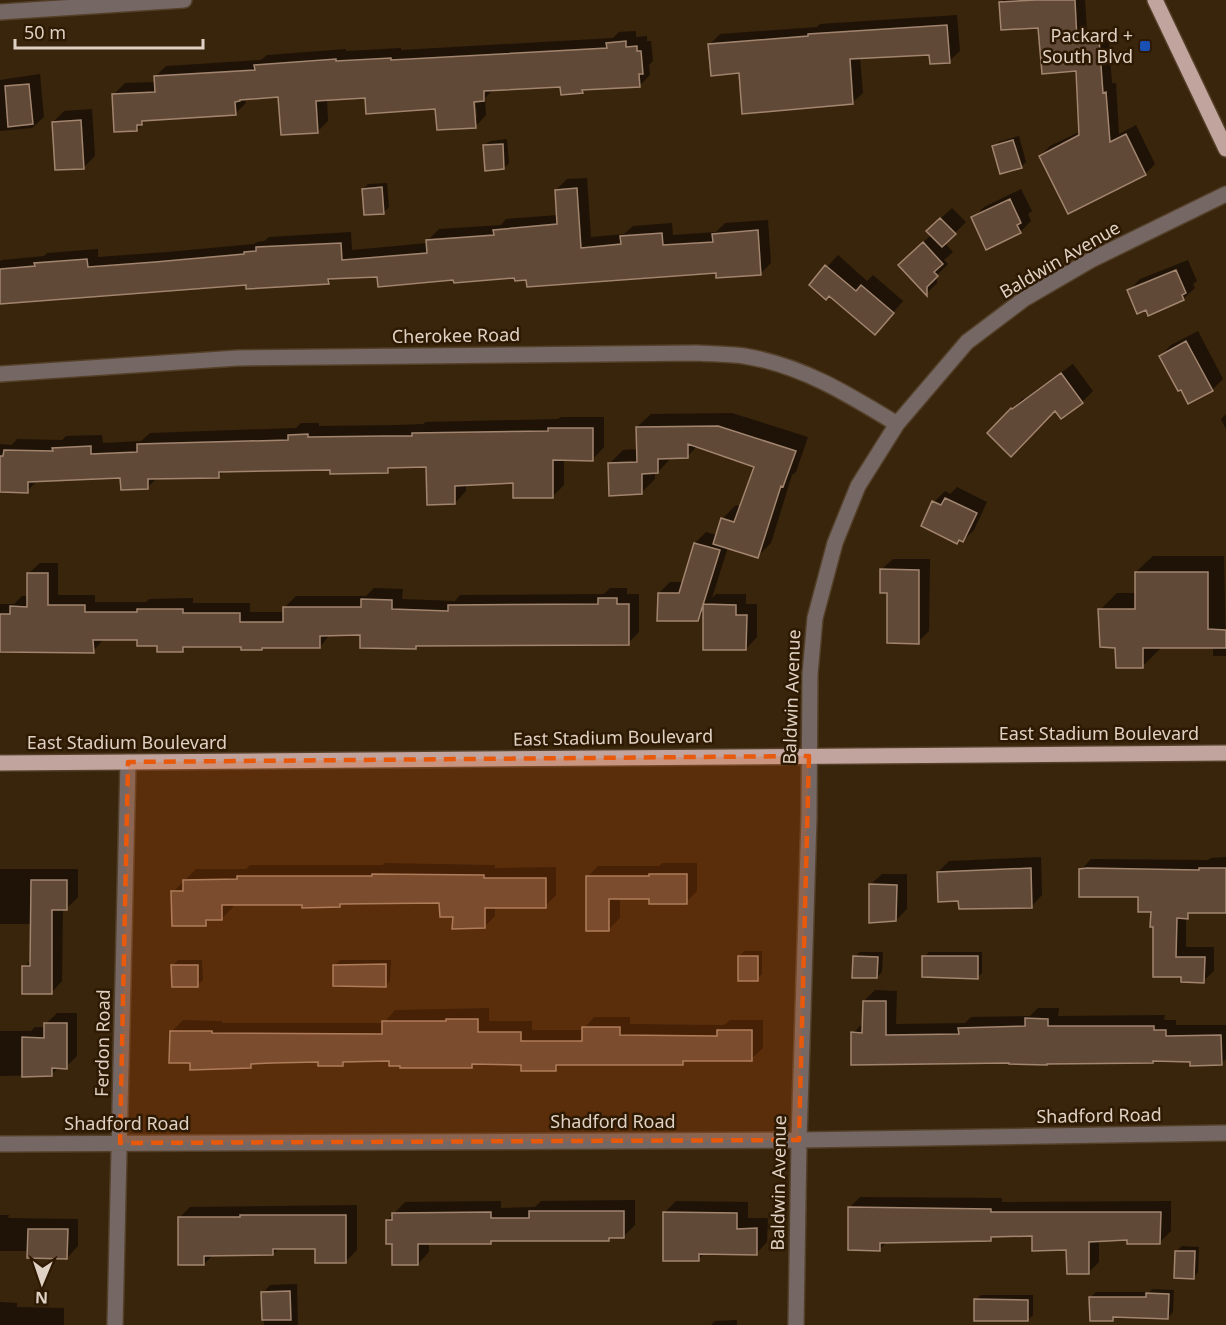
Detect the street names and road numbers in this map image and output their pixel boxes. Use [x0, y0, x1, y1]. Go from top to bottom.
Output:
street label: Baldwin Avenue [995, 215, 1124, 303]
street label: Cherokee Road [392, 322, 520, 348]
street label: Baldwin Avenue [777, 629, 805, 765]
street label: East Stadium Boulevard [999, 721, 1199, 745]
street label: East Stadium Boulevard [513, 723, 713, 751]
street label: East Stadium Boulevard [27, 730, 227, 754]
street label: Ferdon Road [89, 989, 115, 1097]
street label: Shadford Road [1036, 1102, 1162, 1128]
street label: Shadford Road [550, 1109, 676, 1133]
street label: Shadford Road [64, 1111, 190, 1135]
street label: Baldwin Avenue [765, 1115, 791, 1251]

